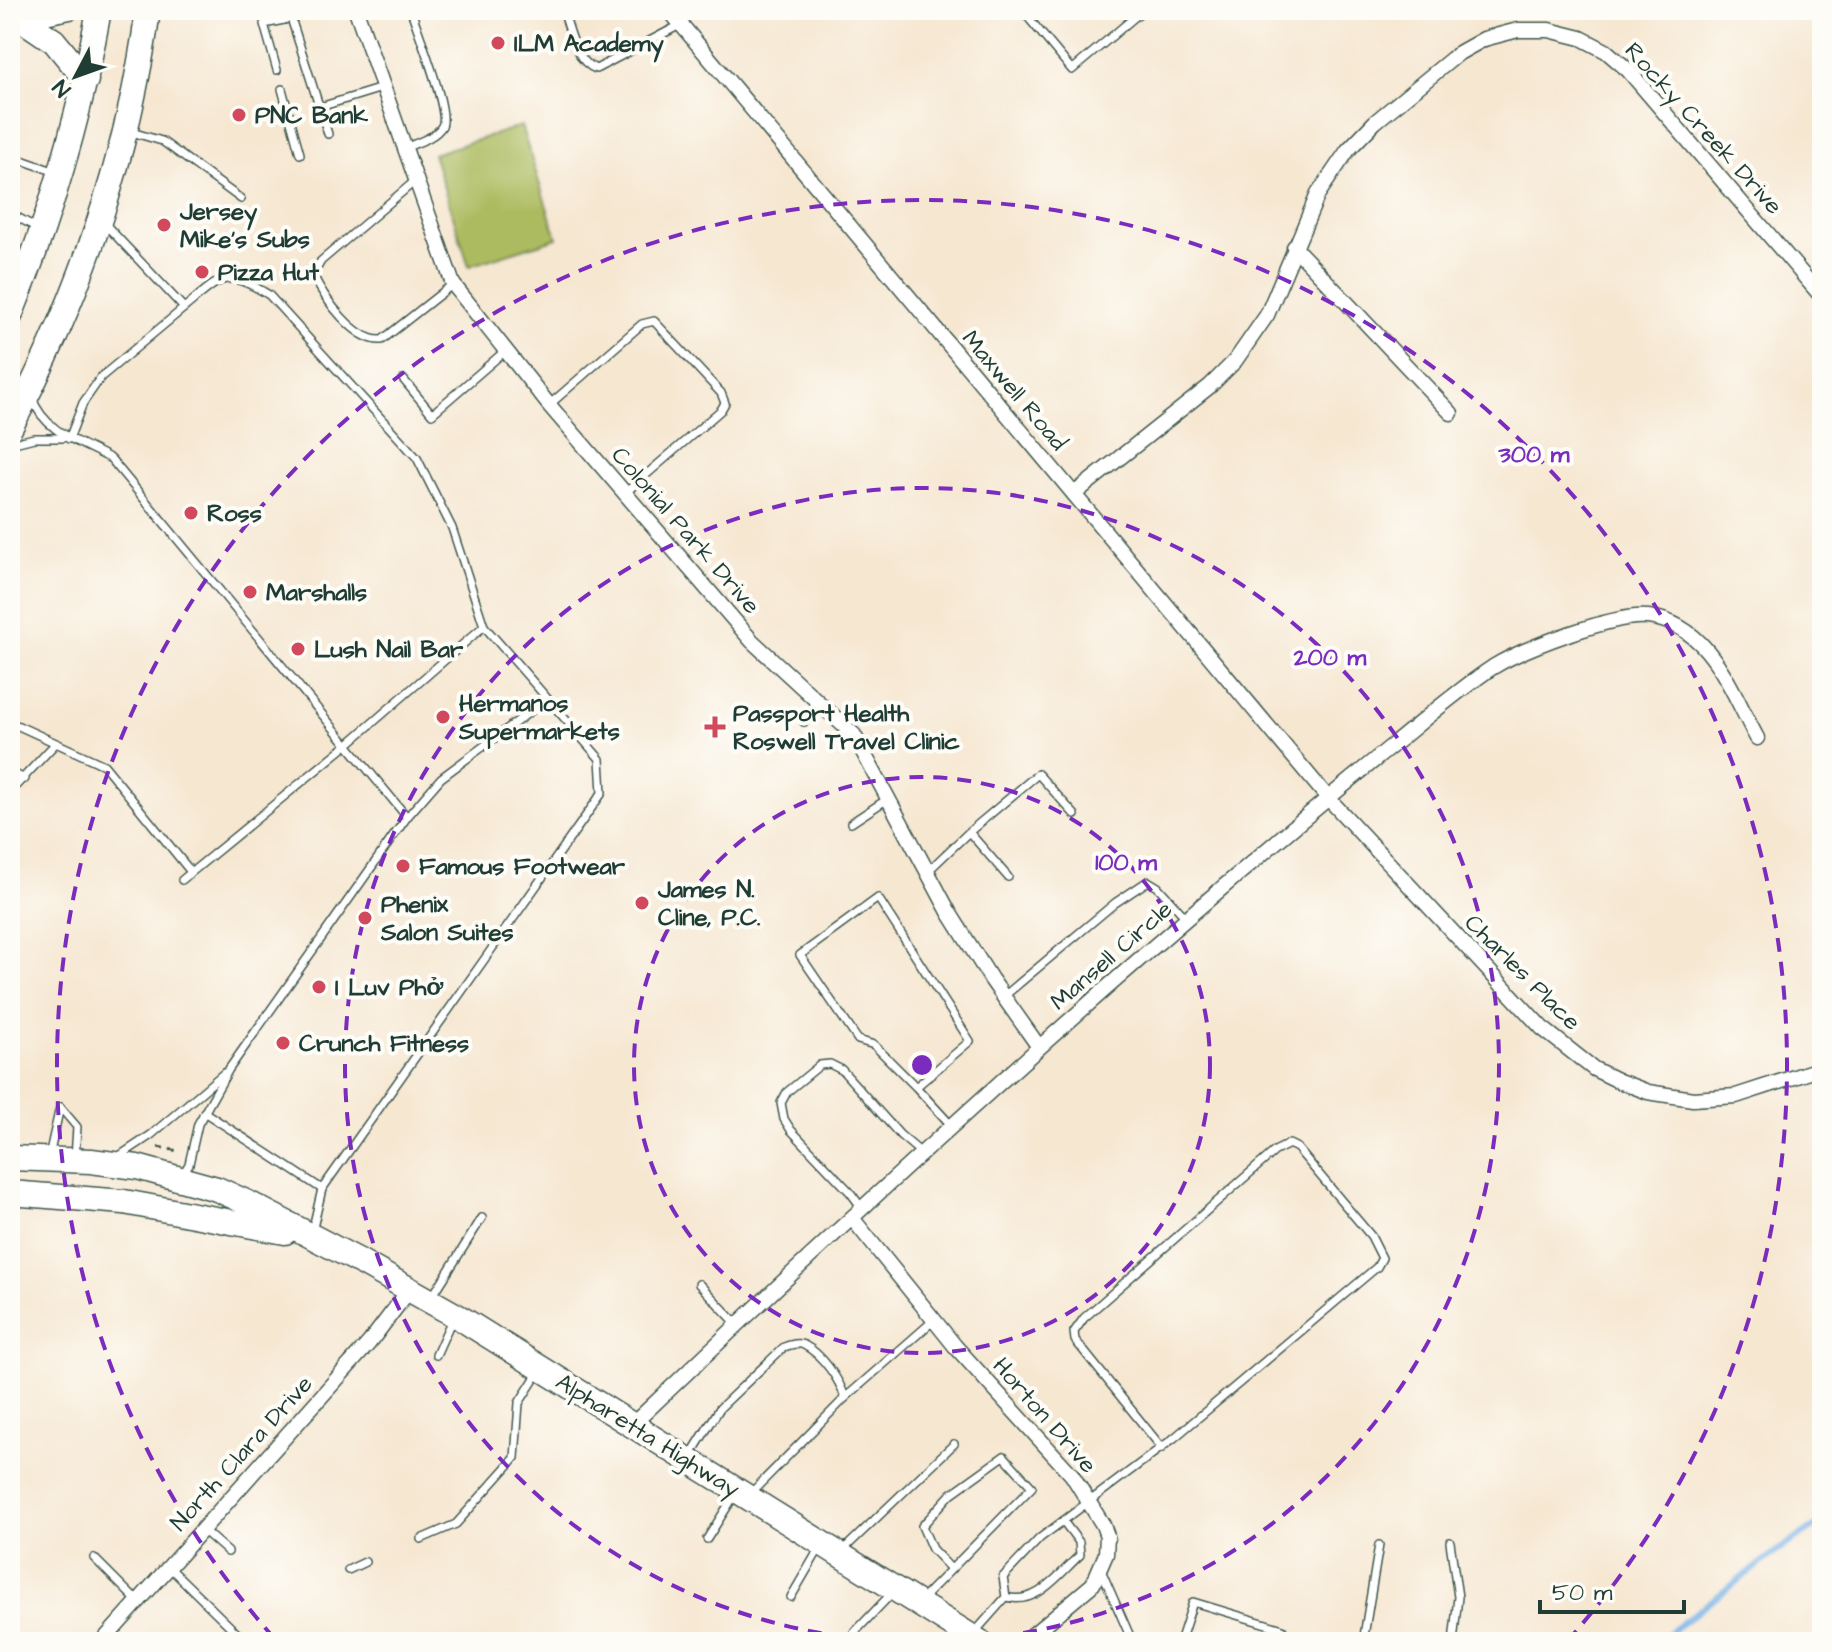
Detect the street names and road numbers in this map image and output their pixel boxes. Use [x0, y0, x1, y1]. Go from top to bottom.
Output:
street label: Rocky Creek Drive [1616, 35, 1790, 223]
street label: Maxwell Road [954, 323, 1075, 458]
street label: Colonial Park Drive [603, 440, 768, 622]
street label: Mansell Circle [1043, 893, 1180, 1018]
street label: Charles Place [1456, 907, 1588, 1039]
street label: Horton Drive [984, 1350, 1104, 1481]
street label: Alpharetta Highway [548, 1365, 746, 1507]
street label: North Clara Drive [163, 1368, 321, 1539]

